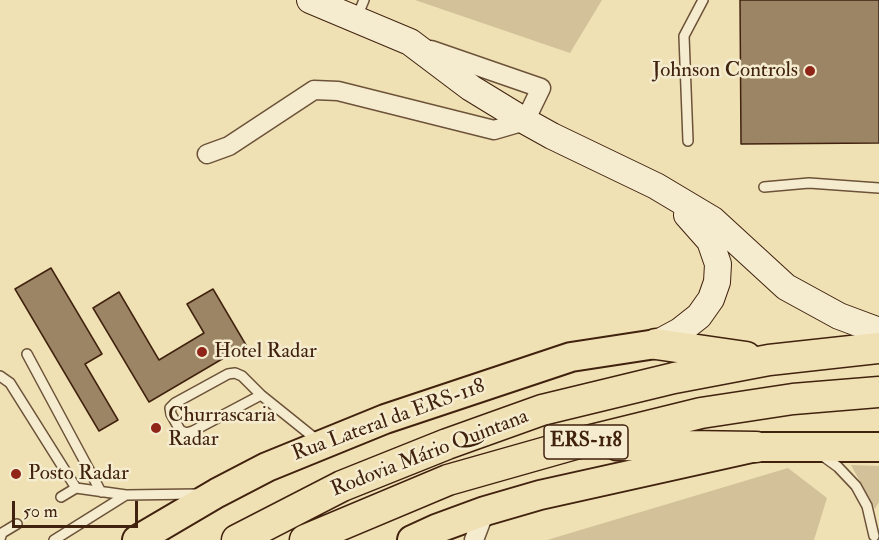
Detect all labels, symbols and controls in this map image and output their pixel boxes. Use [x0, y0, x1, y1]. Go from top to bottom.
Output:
place label: Johnson Controls [652, 58, 798, 84]
marker: Johnson Controls [803, 64, 817, 78]
place label: Hotel Radar [214, 339, 317, 365]
marker: Hotel Radar [195, 345, 209, 359]
street label: Rua Lateral da ERS-118 [289, 374, 489, 468]
place label: Churrascaria Radar [168, 403, 276, 453]
street label: Rodovia Mário Quintana [328, 405, 532, 503]
marker: Churrascaria Radar [149, 421, 163, 435]
road number: ERS-118 [544, 425, 628, 459]
place label: Posto Radar [28, 461, 129, 487]
marker: Posto Radar [9, 467, 23, 481]
scale bar [15, 489, 141, 527]
text: 50 m [23, 500, 58, 523]

